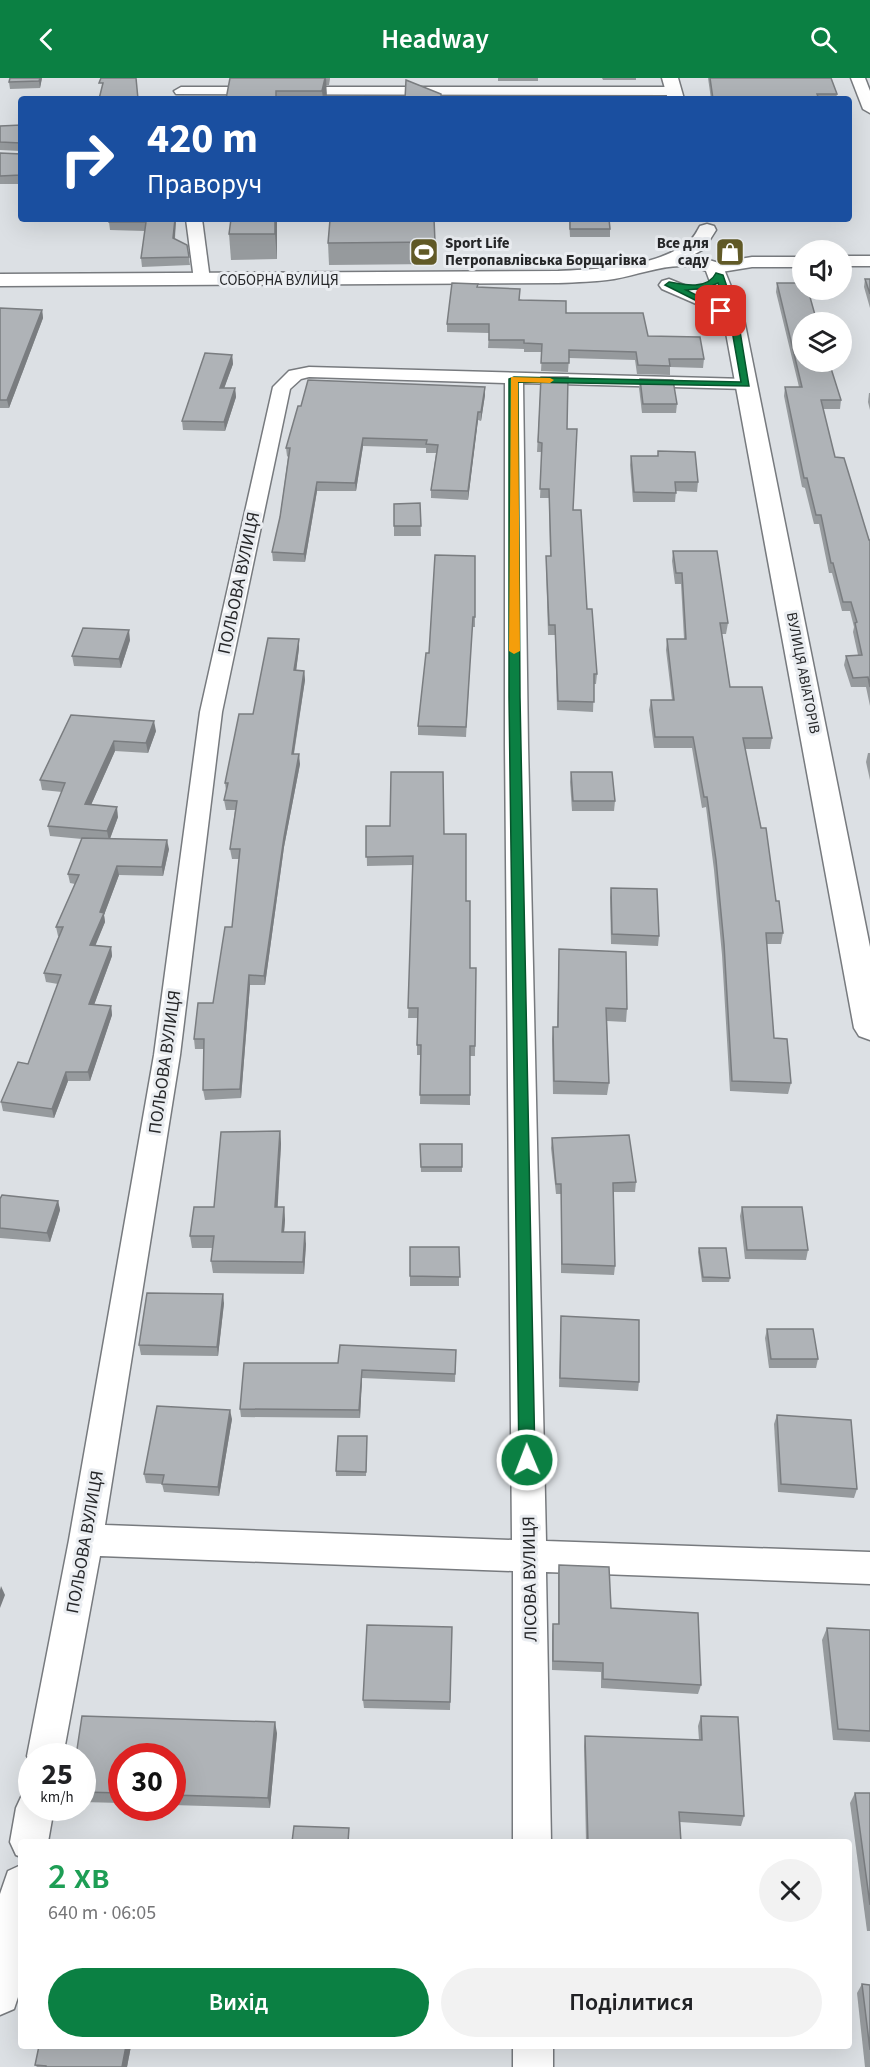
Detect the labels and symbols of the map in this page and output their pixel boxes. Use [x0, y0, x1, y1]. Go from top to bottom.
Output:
place label: Sport Life Петропавлівська Борщагівка [445, 233, 647, 271]
place label: Все для саду [657, 233, 709, 271]
sports icon: Sport Life Петропавлівська Борщагівка [408, 236, 440, 268]
shop icon: Все для саду [714, 236, 746, 268]
street label: СОБОРНА ВУЛИЦЯ [219, 270, 339, 291]
pin [695, 285, 746, 336]
street label: ПОЛЬОВА ВУЛИЦЯ [212, 510, 266, 656]
street label: ВУЛИЦЯ АВІАТОРІВ [781, 610, 825, 736]
street label: ПОЛЬОВА ВУЛИЦЯ [143, 989, 187, 1135]
position arrow [495, 1428, 559, 1492]
street label: ПОЛЬОВА ВУЛИЦЯ [60, 1468, 110, 1616]
street label: ЛІСОВА ВУЛИЦЯ [516, 1516, 544, 1642]
speed limit sign: 30 [108, 1743, 186, 1821]

